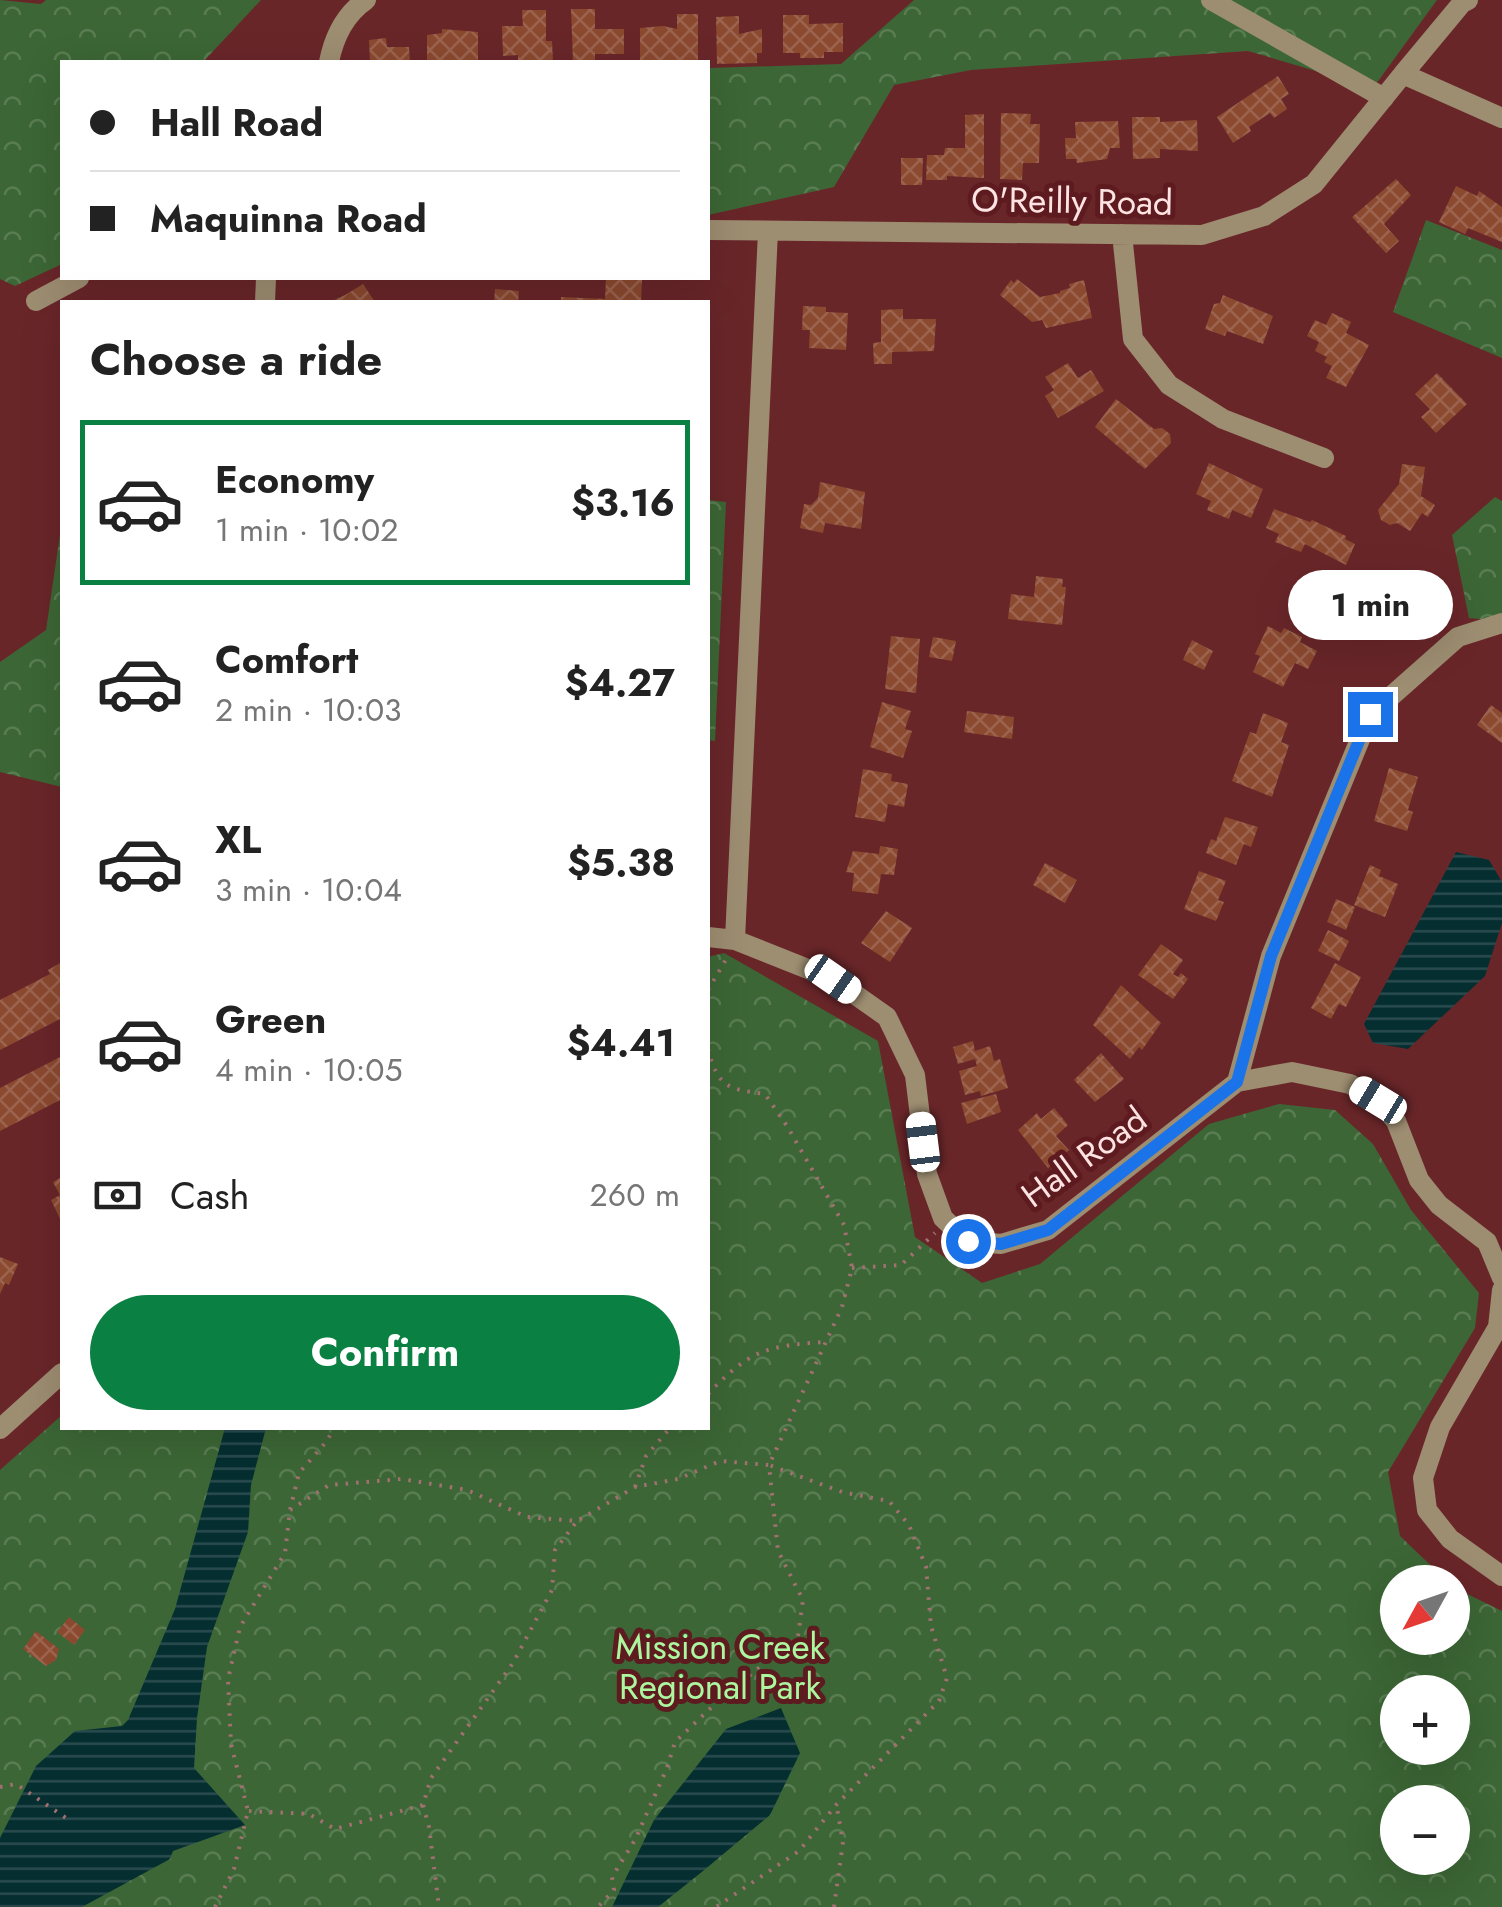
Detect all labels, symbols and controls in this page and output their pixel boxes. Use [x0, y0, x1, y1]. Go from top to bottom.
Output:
text: Hall Road [150, 95, 323, 150]
street label: O'Reilly Road [971, 174, 1173, 228]
text: Maquinna Road [150, 191, 427, 246]
text: Choose a ride [90, 327, 382, 392]
text: Economy [215, 452, 374, 507]
icon: car [95, 458, 185, 548]
text: $3.16 [571, 475, 675, 530]
text: 1 min · 10:02 [215, 507, 399, 553]
callout: 1 min [1288, 569, 1452, 639]
text: 1 min [1331, 582, 1410, 628]
text: Comfort [215, 632, 358, 687]
icon: car [95, 638, 185, 728]
text: $4.27 [565, 655, 675, 710]
text: 2 min · 10:03 [215, 687, 402, 733]
route end [1348, 692, 1393, 737]
text: XL [215, 812, 261, 867]
icon: car [95, 818, 185, 908]
text: $5.38 [567, 835, 675, 890]
text: 3 min · 10:04 [215, 867, 402, 913]
car [800, 950, 866, 1008]
text: Green [215, 992, 326, 1047]
icon: car [95, 998, 185, 1088]
text: $4.41 [567, 1015, 675, 1070]
text: 4 min · 10:05 [215, 1047, 403, 1093]
car [1345, 1072, 1411, 1128]
street label: Hall Road [1011, 1094, 1157, 1220]
car [904, 1110, 942, 1174]
icon: cash [90, 1168, 145, 1223]
text: Cash [170, 1168, 250, 1223]
text: 260 m [590, 1172, 680, 1218]
route start [946, 1219, 991, 1264]
button: Confirm [90, 1295, 680, 1410]
north arrow [1380, 1565, 1470, 1655]
map controls [1380, 1565, 1470, 1875]
park label: Mission Creek Regional Park [615, 1622, 825, 1712]
button: + [1380, 1675, 1470, 1765]
button: − [1380, 1785, 1470, 1875]

